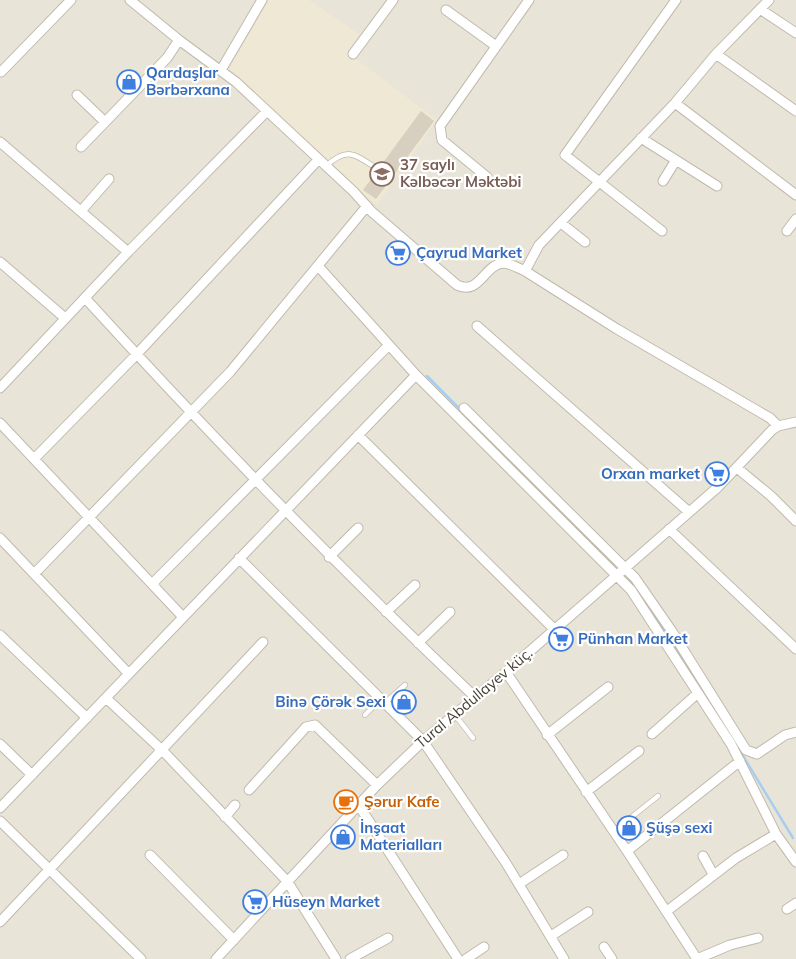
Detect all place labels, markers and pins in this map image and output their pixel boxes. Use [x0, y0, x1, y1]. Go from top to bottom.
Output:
place label: Qardaşlar Bərbərxana [146, 63, 230, 99]
shop icon: Qardaşlar Bərbərxana [116, 69, 142, 95]
place label: 37 saylı Kəlbəcər Məktəbi [400, 155, 521, 191]
school or university icon: 37 saylı Kəlbəcər Məktəbi [369, 161, 395, 187]
supermarket icon: Çayrud Market [385, 240, 411, 266]
place label: Çayrud Market [416, 243, 522, 262]
supermarket icon: Orxan market [704, 461, 730, 487]
place label: Orxan market [601, 464, 700, 483]
supermarket icon: Pünhan Market [548, 626, 574, 652]
place label: Pünhan Market [578, 629, 688, 648]
shop icon: Binə Çörək Sexi [391, 689, 417, 715]
place label: Binə Çörək Sexi [275, 692, 386, 711]
cafe icon: Şərur Kafe [333, 789, 359, 815]
place label: Şərur Kafe [364, 792, 440, 811]
shop icon: Şüşə sexi [616, 815, 642, 841]
place label: İnşaat Materialları [360, 818, 442, 854]
place label: Şüşə sexi [646, 818, 712, 837]
shop icon: İnşaat Materialları [330, 824, 356, 850]
supermarket icon: Hüseyn Market [242, 889, 268, 915]
place label: Hüseyn Market [272, 892, 380, 911]

